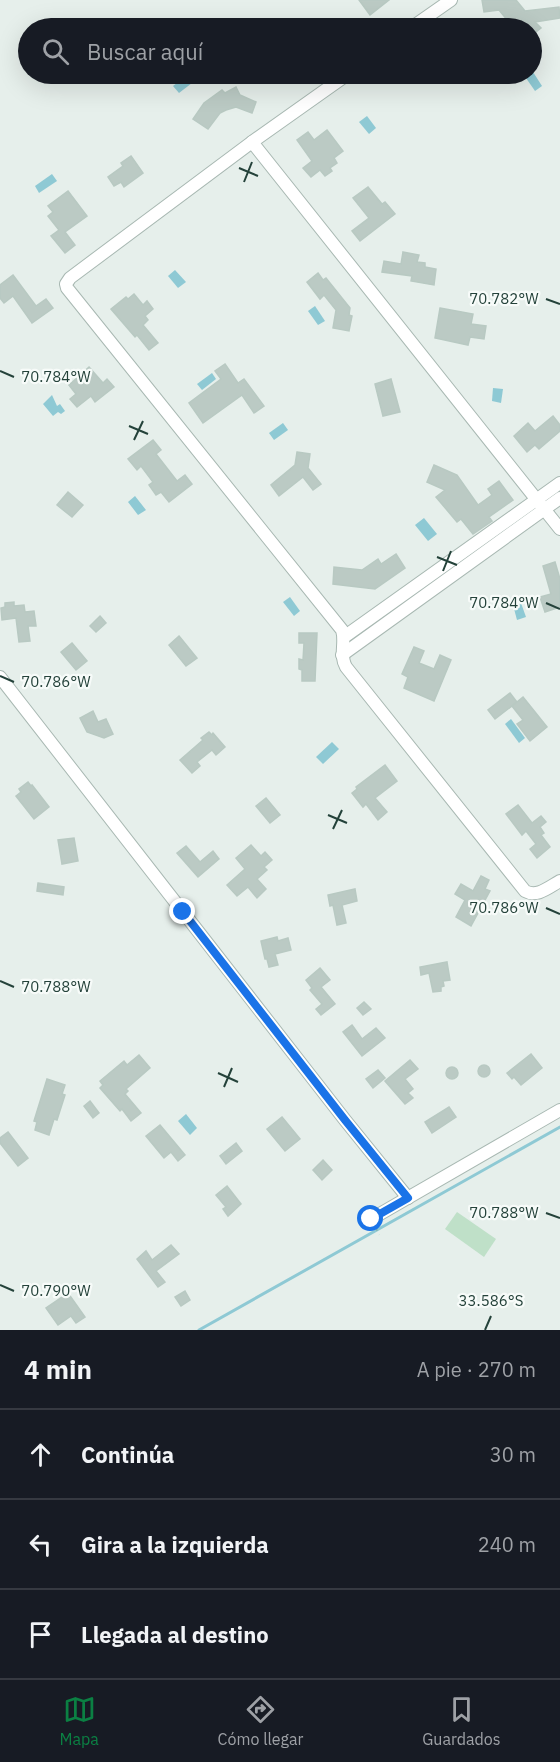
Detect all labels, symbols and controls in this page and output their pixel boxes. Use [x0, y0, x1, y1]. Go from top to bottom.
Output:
search box [18, 18, 542, 84]
icon: search [39, 35, 72, 68]
text: Buscar aquí [87, 37, 203, 66]
text: 70.782°W [469, 289, 539, 308]
text: 70.784°W [21, 367, 91, 386]
text: 70.784°W [469, 593, 539, 612]
text: 70.786°W [21, 672, 91, 691]
route end [169, 898, 195, 924]
text: 70.786°W [469, 898, 539, 917]
text: 70.788°W [21, 977, 91, 996]
text: 70.788°W [469, 1203, 539, 1222]
route start [357, 1205, 383, 1231]
text: 70.790°W [21, 1281, 91, 1300]
text: 33.586°S [459, 1291, 523, 1310]
text: 4 min [24, 1352, 92, 1386]
text: A pie · 270 m [417, 1356, 536, 1383]
icon: ahead [24, 1438, 57, 1471]
text: Continúa [81, 1440, 174, 1469]
text: 30 m [490, 1441, 536, 1468]
icon: left [24, 1528, 57, 1561]
text: Gira a la izquierda [81, 1530, 269, 1559]
text: 240 m [478, 1531, 536, 1558]
icon: arrive [24, 1618, 57, 1651]
text: Llegada al destino [81, 1620, 269, 1649]
tab: Mapa [59, 1693, 99, 1749]
tab: Cómo llegar [218, 1693, 303, 1749]
tab: Guardados [422, 1693, 501, 1749]

